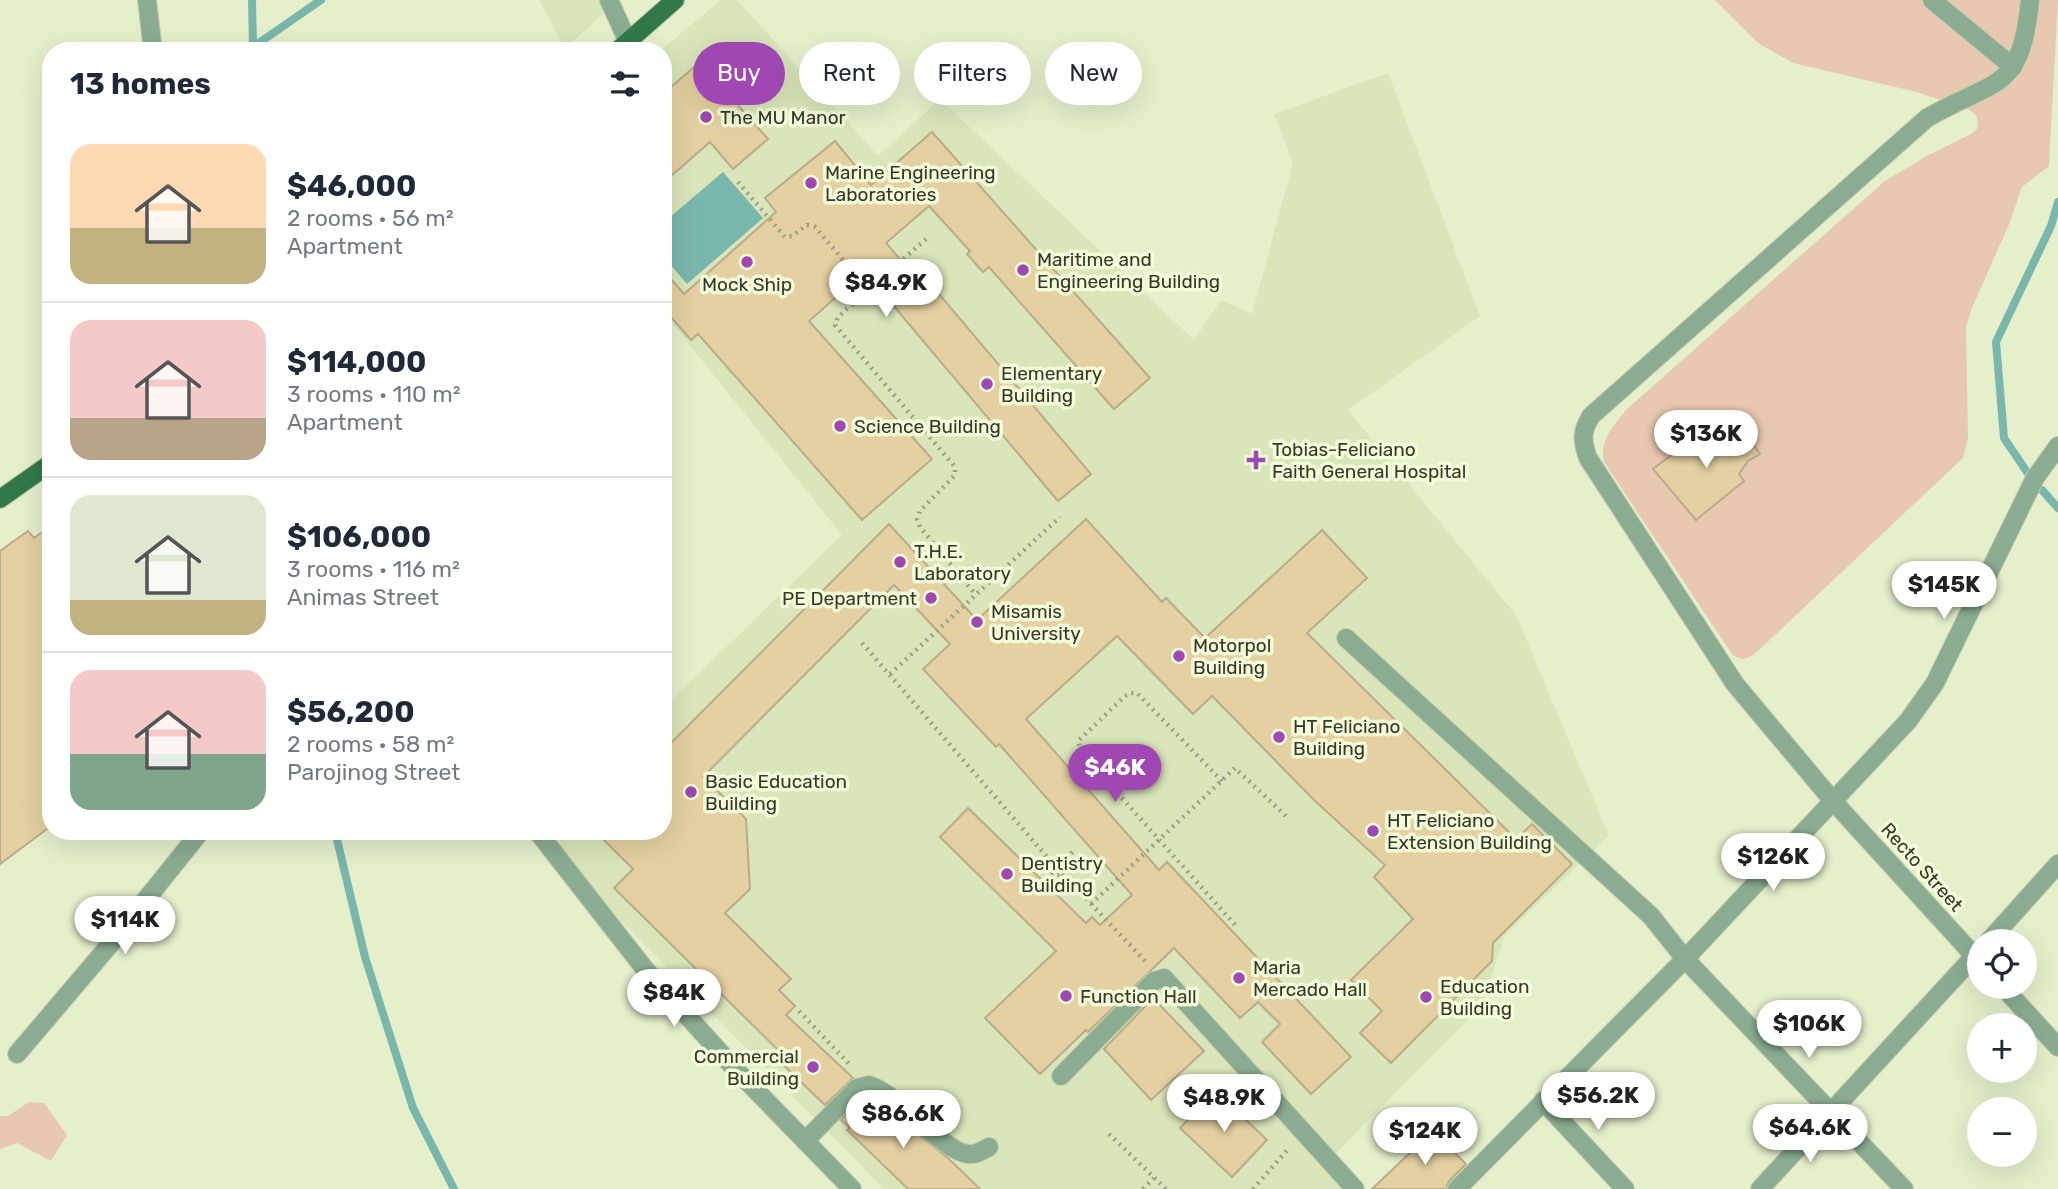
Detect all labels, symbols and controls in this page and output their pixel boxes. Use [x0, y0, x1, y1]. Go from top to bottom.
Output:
chip: Buy [693, 42, 785, 105]
chip: Rent [799, 42, 900, 105]
chip: Filters [914, 42, 1031, 105]
chip: New [1045, 42, 1142, 105]
icon: filters [606, 65, 644, 103]
text: 13 homes [70, 66, 211, 102]
place label: The MU Manor [720, 106, 847, 129]
marker: The MU Manor [698, 109, 714, 125]
place label: Marine Engineering Laboratories [825, 161, 996, 206]
text: $46,000 [287, 168, 416, 204]
icon: home [126, 172, 210, 256]
marker: Marine Engineering Laboratories [803, 175, 819, 191]
text: 2 rooms · 56 m² [287, 204, 454, 232]
text: Apartment [287, 232, 403, 260]
place label: Maritime and Engineering Building [1037, 248, 1220, 293]
marker: Mock Ship [739, 254, 755, 270]
pin: $84.9K [829, 260, 943, 319]
marker: Maritime and Engineering Building [1015, 262, 1031, 278]
text: $84.9K [845, 268, 927, 296]
place label: Mock Ship [702, 273, 792, 296]
text: $114,000 [287, 344, 426, 380]
icon: home [126, 348, 210, 432]
place label: Elementary Building [1001, 362, 1102, 407]
marker: Elementary Building [979, 376, 995, 392]
text: 3 rooms · 110 m² [287, 380, 461, 408]
text: Apartment [287, 408, 403, 436]
pin: $136K [1657, 410, 1755, 470]
place label: Science Building [854, 415, 1001, 438]
marker: Science Building [832, 418, 848, 434]
text: $136K [1670, 419, 1742, 447]
place label: Tobias-Feliciano Faith General Hospital [1272, 438, 1466, 483]
marker: Tobias-Feliciano Faith General Hospital [1246, 450, 1266, 470]
text: $106,000 [287, 519, 431, 555]
icon: home [126, 523, 210, 607]
place label: T.H.E. Laboratory [914, 540, 1011, 585]
marker: T.H.E. Laboratory [892, 554, 908, 570]
text: 3 rooms · 116 m² [287, 555, 460, 583]
pin: $145K [1895, 562, 1993, 621]
text: $145K [1908, 570, 1980, 598]
text: Animas Street [287, 583, 439, 611]
place label: PE Department [782, 587, 918, 610]
marker: PE Department [923, 590, 939, 606]
place label: Misamis University [991, 600, 1081, 645]
marker: Misamis University [969, 614, 985, 630]
place label: Motorpol Building [1193, 634, 1271, 679]
marker: Motorpol Building [1171, 648, 1187, 664]
text: $56,200 [287, 694, 415, 730]
icon: home [126, 698, 210, 782]
place label: HT Feliciano Building [1293, 715, 1400, 760]
marker: HT Feliciano Building [1271, 729, 1287, 745]
text: 2 rooms · 58 m² [287, 730, 454, 758]
pin: $46K [1074, 744, 1156, 804]
text: $46K [1084, 753, 1146, 781]
text: Parojinog Street [287, 758, 460, 786]
place label: Basic Education Building [705, 770, 847, 815]
marker: Basic Education Building [683, 784, 699, 800]
place label: HT Feliciano Extension Building [1387, 809, 1552, 854]
street label: Recto Street [1876, 818, 1968, 917]
marker: HT Feliciano Extension Building [1365, 823, 1381, 839]
pin: $126K [1724, 834, 1822, 893]
text: $126K [1737, 842, 1809, 870]
place label: Dentistry Building [1021, 852, 1103, 897]
marker: Dentistry Building [999, 866, 1015, 882]
pin: $114K [76, 897, 174, 956]
text: $114K [90, 905, 160, 933]
map controls [1967, 929, 2037, 1167]
button: locate [1967, 929, 2037, 999]
place label: Maria Mercado Hall [1253, 956, 1367, 1001]
pin: $84K [633, 970, 715, 1029]
marker: Maria Mercado Hall [1231, 970, 1247, 986]
place label: Education Building [1440, 975, 1529, 1020]
text: $84K [643, 978, 705, 1006]
place label: Function Hall [1080, 985, 1197, 1008]
marker: Function Hall [1058, 988, 1074, 1004]
marker: Education Building [1418, 989, 1434, 1005]
pin: $106K [1760, 1000, 1858, 1060]
text: $106K [1773, 1009, 1845, 1037]
button: + [1967, 1013, 2037, 1083]
place label: Commercial Building [694, 1045, 799, 1090]
marker: Commercial Building [805, 1059, 821, 1075]
pin: $56.2K [1541, 1072, 1655, 1132]
pin: $48.9K [1167, 1074, 1281, 1134]
text: $56.2K [1557, 1081, 1639, 1109]
text: $48.9K [1183, 1083, 1265, 1111]
pin: $86.6K [846, 1090, 960, 1150]
button: − [1967, 1097, 2037, 1167]
text: $86.6K [862, 1099, 944, 1127]
pin: $64.6K [1753, 1104, 1867, 1164]
pin: $124K [1376, 1108, 1474, 1167]
text: $64.6K [1769, 1113, 1851, 1141]
text: $124K [1389, 1116, 1461, 1144]

